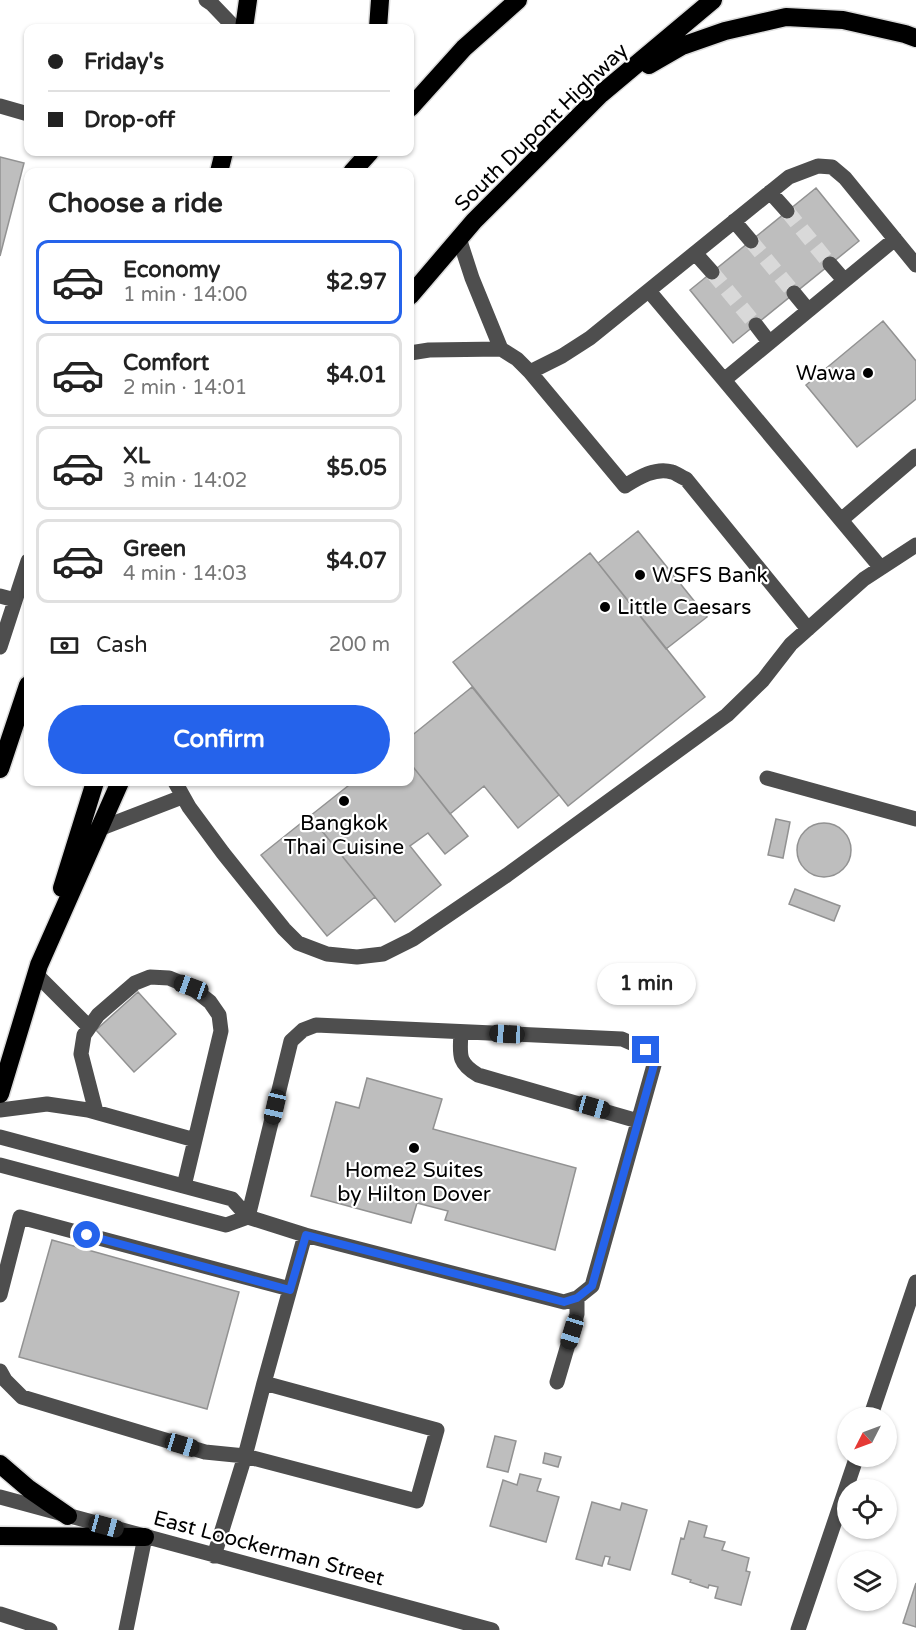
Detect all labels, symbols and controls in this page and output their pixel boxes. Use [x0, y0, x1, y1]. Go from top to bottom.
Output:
street label: South Dupont Highway [449, 38, 633, 217]
text: Friday's [84, 49, 164, 75]
text: Drop-off [84, 107, 175, 133]
text: Choose a ride [48, 187, 223, 220]
icon: car [51, 255, 105, 309]
text: Economy [123, 257, 220, 283]
text: $2.97 [326, 269, 387, 295]
text: 1 min · 14:00 [123, 283, 247, 307]
icon: car [51, 348, 105, 402]
text: Comfort [123, 350, 209, 376]
place label: Wawa [796, 361, 856, 386]
text: $4.01 [326, 362, 387, 388]
marker: Wawa [861, 366, 875, 380]
text: 2 min · 14:01 [123, 376, 247, 400]
icon: car [51, 441, 105, 495]
text: XL [123, 443, 150, 469]
text: $5.05 [326, 455, 387, 481]
text: 3 min · 14:02 [123, 469, 247, 493]
icon: car [51, 534, 105, 588]
text: Green [123, 536, 186, 562]
text: $4.07 [326, 548, 387, 574]
text: 4 min · 14:03 [123, 562, 247, 586]
place label: WSFS Bank [652, 563, 768, 588]
marker: WSFS Bank [633, 568, 647, 582]
place label: Little Caesars [617, 595, 751, 620]
marker: Little Caesars [598, 600, 612, 614]
icon: cash [48, 629, 81, 662]
text: Cash [96, 632, 148, 658]
text: 200 m [329, 633, 390, 657]
button: Confirm [48, 705, 390, 774]
marker: Bangkok Thai Cuisine [337, 794, 351, 808]
place label: Bangkok Thai Cuisine [284, 811, 404, 860]
callout: 1 min [596, 963, 696, 1005]
car [171, 972, 211, 1002]
text: 1 min [620, 972, 673, 996]
car [489, 1024, 525, 1044]
route end [632, 1036, 659, 1063]
car [262, 1087, 288, 1127]
car [573, 1093, 613, 1121]
marker: Home2 Suites by Hilton Dover [407, 1141, 421, 1155]
place label: Home2 Suites by Hilton Dover [337, 1158, 491, 1207]
route start [73, 1221, 100, 1248]
car [558, 1312, 586, 1352]
north arrow [837, 1407, 897, 1467]
map controls [837, 1407, 897, 1611]
car [162, 1431, 202, 1459]
button: locate [837, 1479, 897, 1539]
street label: East Loockerman Street [151, 1506, 387, 1591]
car [86, 1513, 126, 1539]
button: layers [837, 1551, 897, 1611]

